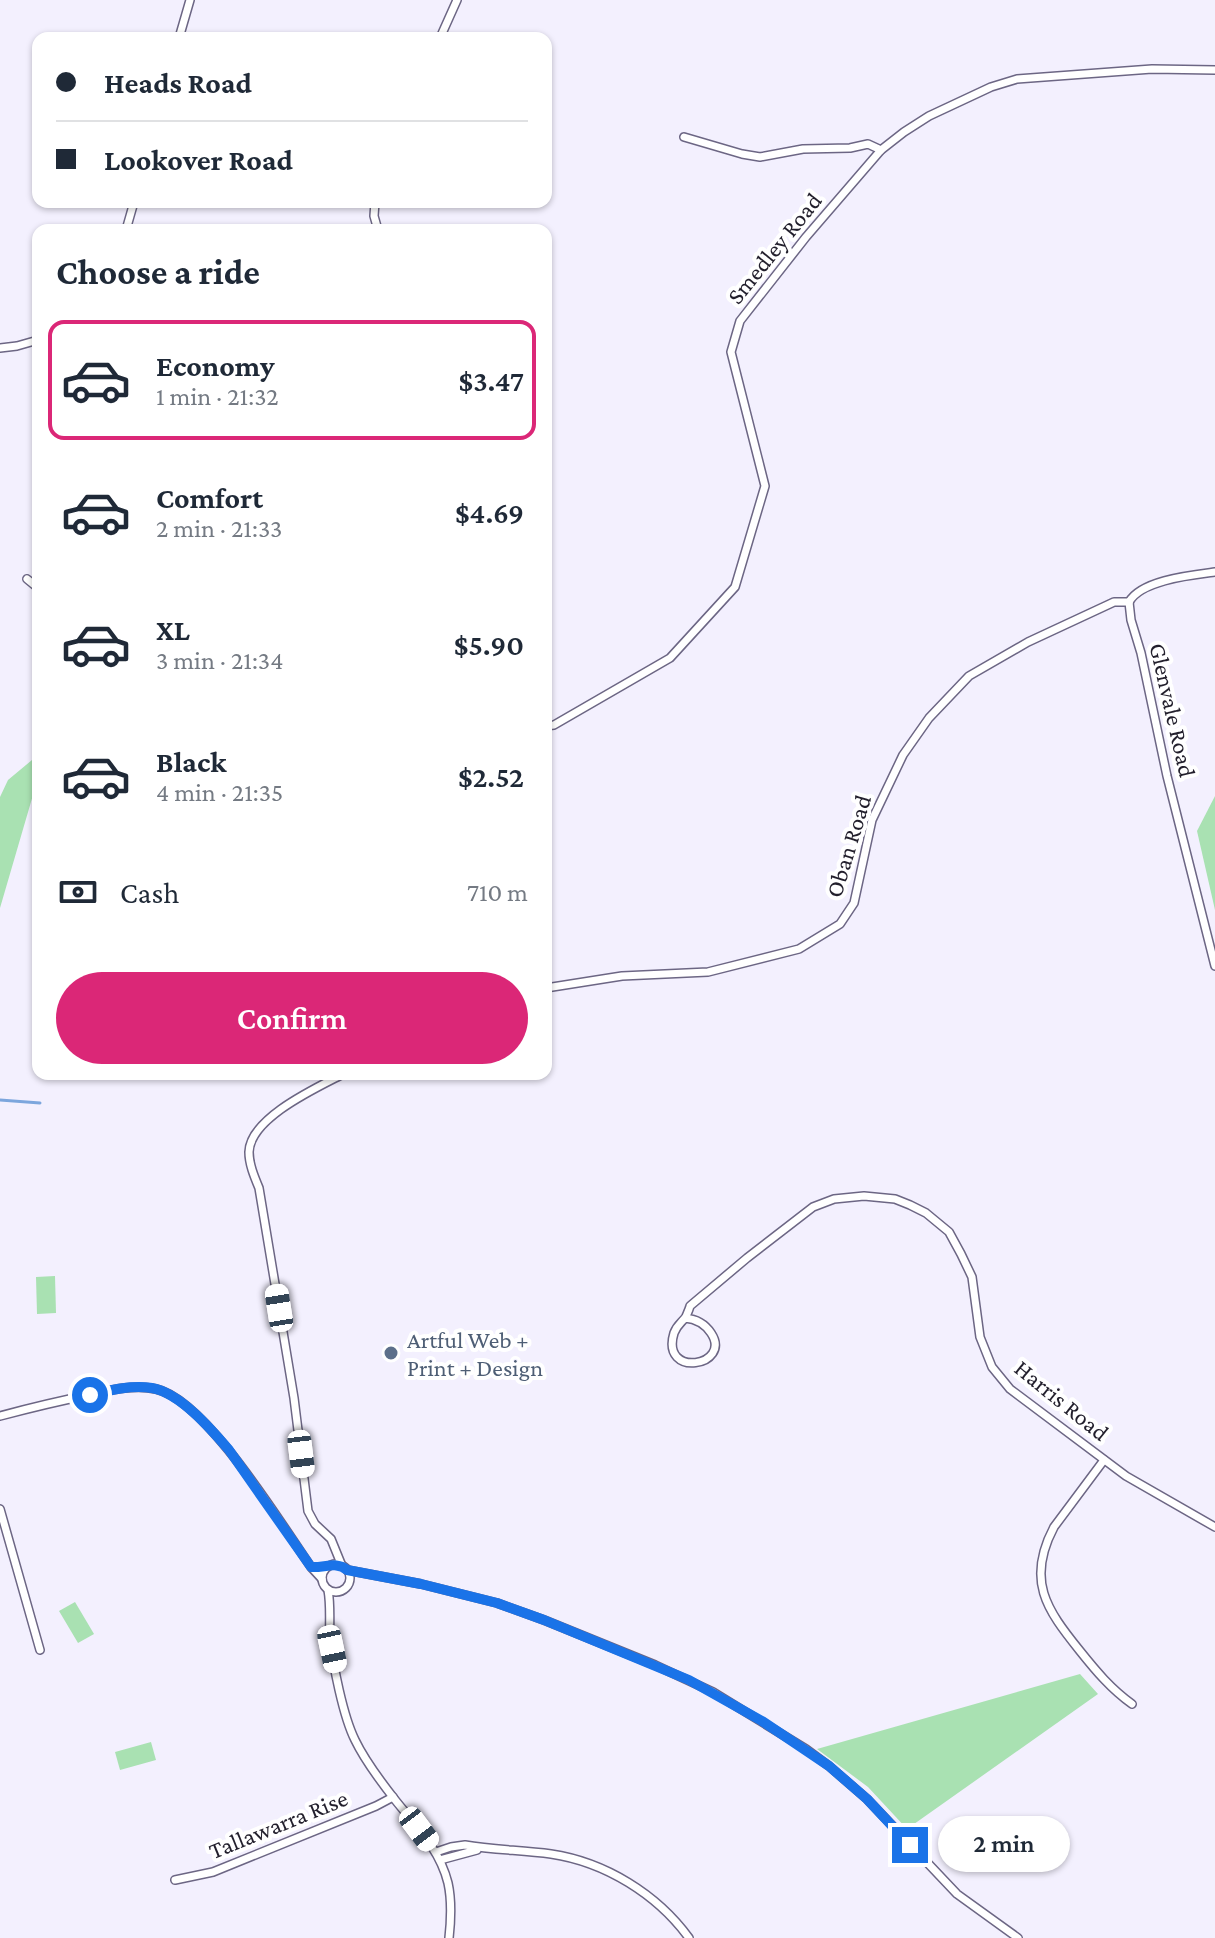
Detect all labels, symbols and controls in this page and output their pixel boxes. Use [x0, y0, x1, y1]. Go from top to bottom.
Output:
text: Heads Road [104, 66, 252, 99]
text: Lookover Road [104, 143, 293, 176]
street label: Smedley Road [721, 187, 827, 309]
text: Choose a ride [56, 252, 260, 292]
icon: car [60, 344, 132, 416]
text: Economy [156, 349, 275, 382]
text: $3.47 [459, 364, 524, 397]
text: 1 min · 21:32 [156, 382, 279, 411]
icon: car [60, 476, 132, 548]
text: Comfort [156, 481, 263, 514]
text: $4.69 [455, 496, 524, 529]
text: 2 min · 21:33 [156, 514, 282, 543]
icon: car [60, 608, 132, 680]
text: XL [156, 613, 190, 646]
text: $5.90 [454, 628, 524, 661]
street label: Glenvale Road [1144, 640, 1202, 780]
text: 3 min · 21:34 [156, 646, 283, 675]
icon: car [60, 740, 132, 812]
text: Black [156, 745, 227, 778]
text: $2.52 [458, 760, 524, 793]
text: 4 min · 21:35 [156, 778, 283, 807]
street label: Oban Road [820, 791, 876, 900]
icon: cash [56, 870, 100, 914]
text: Cash [120, 876, 179, 909]
text: 710 m [467, 878, 528, 907]
button: Confirm [56, 972, 528, 1064]
car [263, 1282, 295, 1334]
place label: Artful Web + Print + Design [407, 1326, 543, 1381]
marker: Artful Web + Print + Design [382, 1344, 400, 1362]
street label: Harris Road [1010, 1354, 1115, 1446]
route start [72, 1377, 108, 1413]
car [286, 1429, 316, 1479]
car [315, 1623, 349, 1675]
street label: Tallawarra Rise [205, 1784, 351, 1864]
car [395, 1803, 443, 1855]
callout: 2 min [938, 1817, 1070, 1873]
route end [892, 1827, 928, 1863]
text: 2 min [973, 1829, 1035, 1858]

